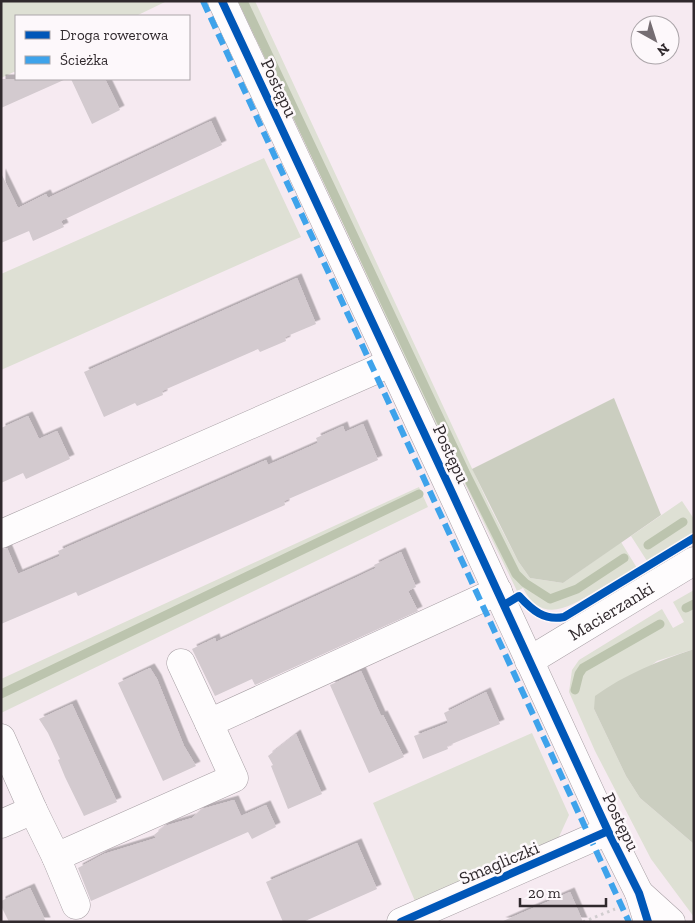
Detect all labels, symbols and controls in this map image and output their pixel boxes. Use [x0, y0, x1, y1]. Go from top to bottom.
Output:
legend [15, 15, 190, 80]
north arrow [630, 15, 680, 65]
text: Droga rowerowa [60, 26, 168, 44]
text: N [653, 40, 672, 60]
text: Ścieżka [60, 51, 108, 69]
street label: Postępu [256, 55, 302, 121]
street label: Postępu [428, 421, 474, 487]
street label: Macierzanki [565, 577, 658, 645]
street label: Postępu [597, 789, 645, 855]
street label: Smagliczki [456, 836, 542, 890]
scale bar [520, 876, 606, 908]
text: 20 m [528, 884, 561, 902]

